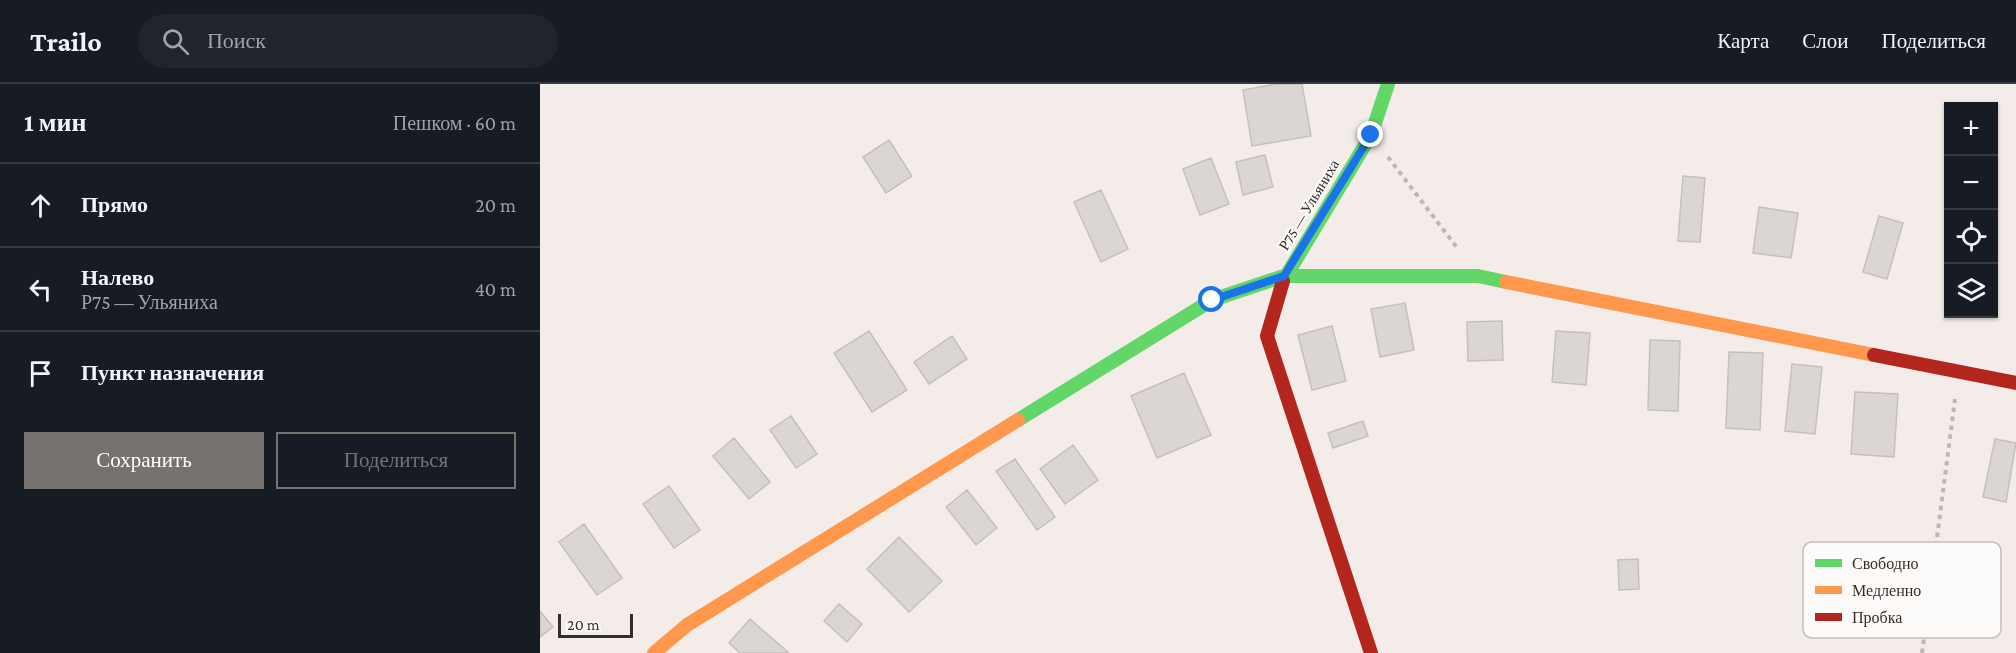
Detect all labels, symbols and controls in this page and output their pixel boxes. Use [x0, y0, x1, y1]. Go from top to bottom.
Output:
search box [138, 14, 558, 68]
icon: search [159, 25, 192, 58]
text: Trailo [30, 26, 102, 57]
text: Поиск [207, 28, 266, 53]
text: Карта [1717, 29, 1769, 53]
text: Слои [1802, 29, 1848, 53]
text: Поделиться [1881, 29, 1986, 53]
map controls [1944, 102, 1998, 318]
button: + [1944, 102, 1998, 156]
text: 1 мин [24, 108, 86, 137]
text: Пешком · 60 m [393, 112, 516, 134]
route end [1357, 121, 1383, 147]
button: − [1944, 156, 1998, 210]
street label: Р75 — Ульяниха [1276, 157, 1342, 253]
icon: ahead [24, 189, 57, 222]
text: Прямо [81, 192, 148, 217]
text: 20 m [475, 194, 516, 216]
button: locate [1944, 210, 1998, 264]
button: layers [1944, 264, 1998, 318]
text: Налево [81, 265, 154, 290]
icon: left [24, 273, 57, 306]
text: 40 m [475, 278, 516, 300]
route start [1198, 286, 1224, 312]
text: Р75 — Ульяниха [81, 291, 218, 313]
icon: arrive [24, 357, 57, 390]
text: Пункт назначения [81, 360, 264, 385]
button: Сохранить [24, 432, 264, 489]
button: Поделиться [276, 432, 516, 489]
legend [1803, 542, 2001, 638]
text: Свободно [1852, 555, 1919, 573]
text: Медленно [1852, 582, 1921, 600]
text: Пробка [1852, 609, 1902, 627]
scale bar [558, 611, 633, 638]
text: 20 m [567, 616, 600, 633]

